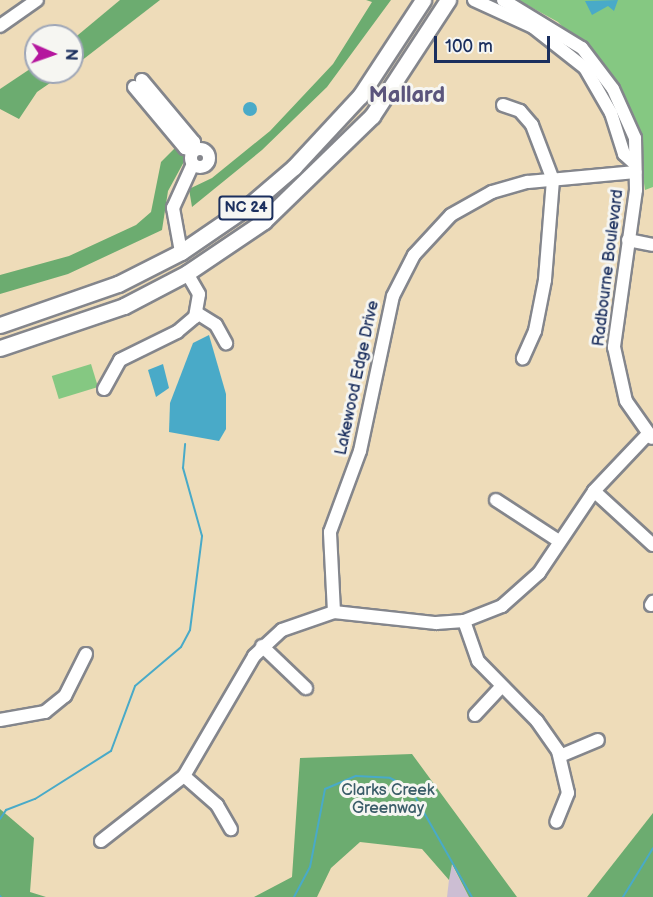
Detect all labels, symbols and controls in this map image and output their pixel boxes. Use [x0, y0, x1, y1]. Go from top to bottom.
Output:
north arrow [24, 24, 84, 84]
scale bar [437, 24, 552, 62]
text: 100 m [445, 36, 493, 57]
text: N [61, 48, 80, 61]
district label: Mallard [369, 83, 445, 109]
street label: Radbourne Boulevard [590, 188, 628, 348]
road number: NC 24 [218, 196, 274, 220]
street label: Lakewood Edge Drive [332, 299, 384, 457]
park label: Clarks Creek Greenway [341, 781, 435, 819]

